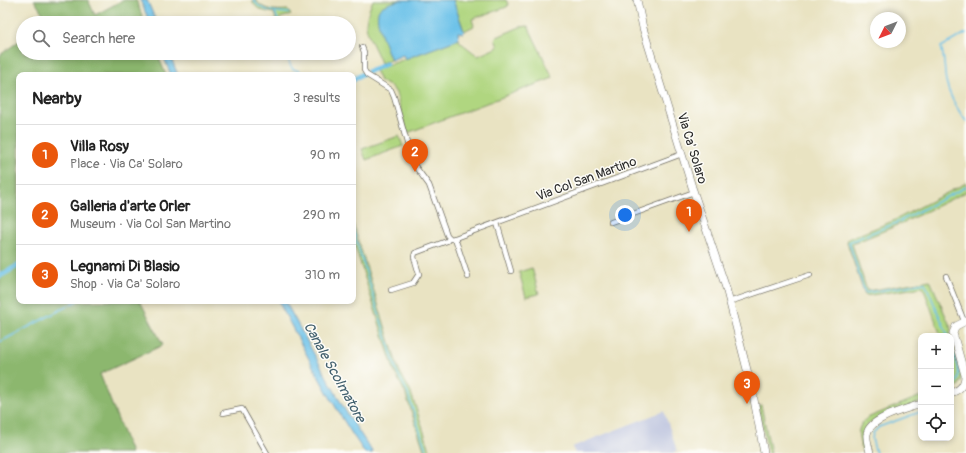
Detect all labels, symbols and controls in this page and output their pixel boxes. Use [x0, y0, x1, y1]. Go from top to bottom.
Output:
north arrow [870, 12, 906, 48]
search box [16, 16, 356, 60]
icon: search [30, 27, 52, 49]
text: Search here [62, 29, 135, 48]
text: Nearby [32, 88, 81, 109]
text: 3 results [293, 90, 340, 106]
street label: Via Ca' Solaro [674, 111, 710, 186]
text: Villa Rosy [70, 137, 129, 156]
pin: 2 [402, 139, 428, 172]
text: 1 [42, 147, 48, 163]
text: 90 m [310, 147, 340, 163]
street label: Via Col San Martino [534, 153, 639, 204]
text: Place · Via Ca' Solaro [70, 156, 183, 172]
text: Galleria d'arte Orler [70, 197, 190, 216]
pin: 1 [676, 199, 702, 232]
your location [615, 205, 635, 225]
text: 2 [41, 207, 49, 223]
text: 290 m [303, 207, 340, 223]
text: Museum · Via Col San Martino [70, 216, 231, 232]
text: Legnami Di Blasio [70, 257, 180, 276]
text: 3 [41, 267, 49, 283]
text: 310 m [304, 267, 340, 283]
text: Shop · Via Ca' Solaro [70, 276, 180, 292]
water label: Canale Scolmatore [300, 319, 370, 427]
map controls [918, 333, 954, 441]
button: + [918, 333, 954, 369]
button: − [918, 369, 954, 405]
pin: 3 [734, 371, 760, 404]
button: locate [918, 405, 954, 441]

